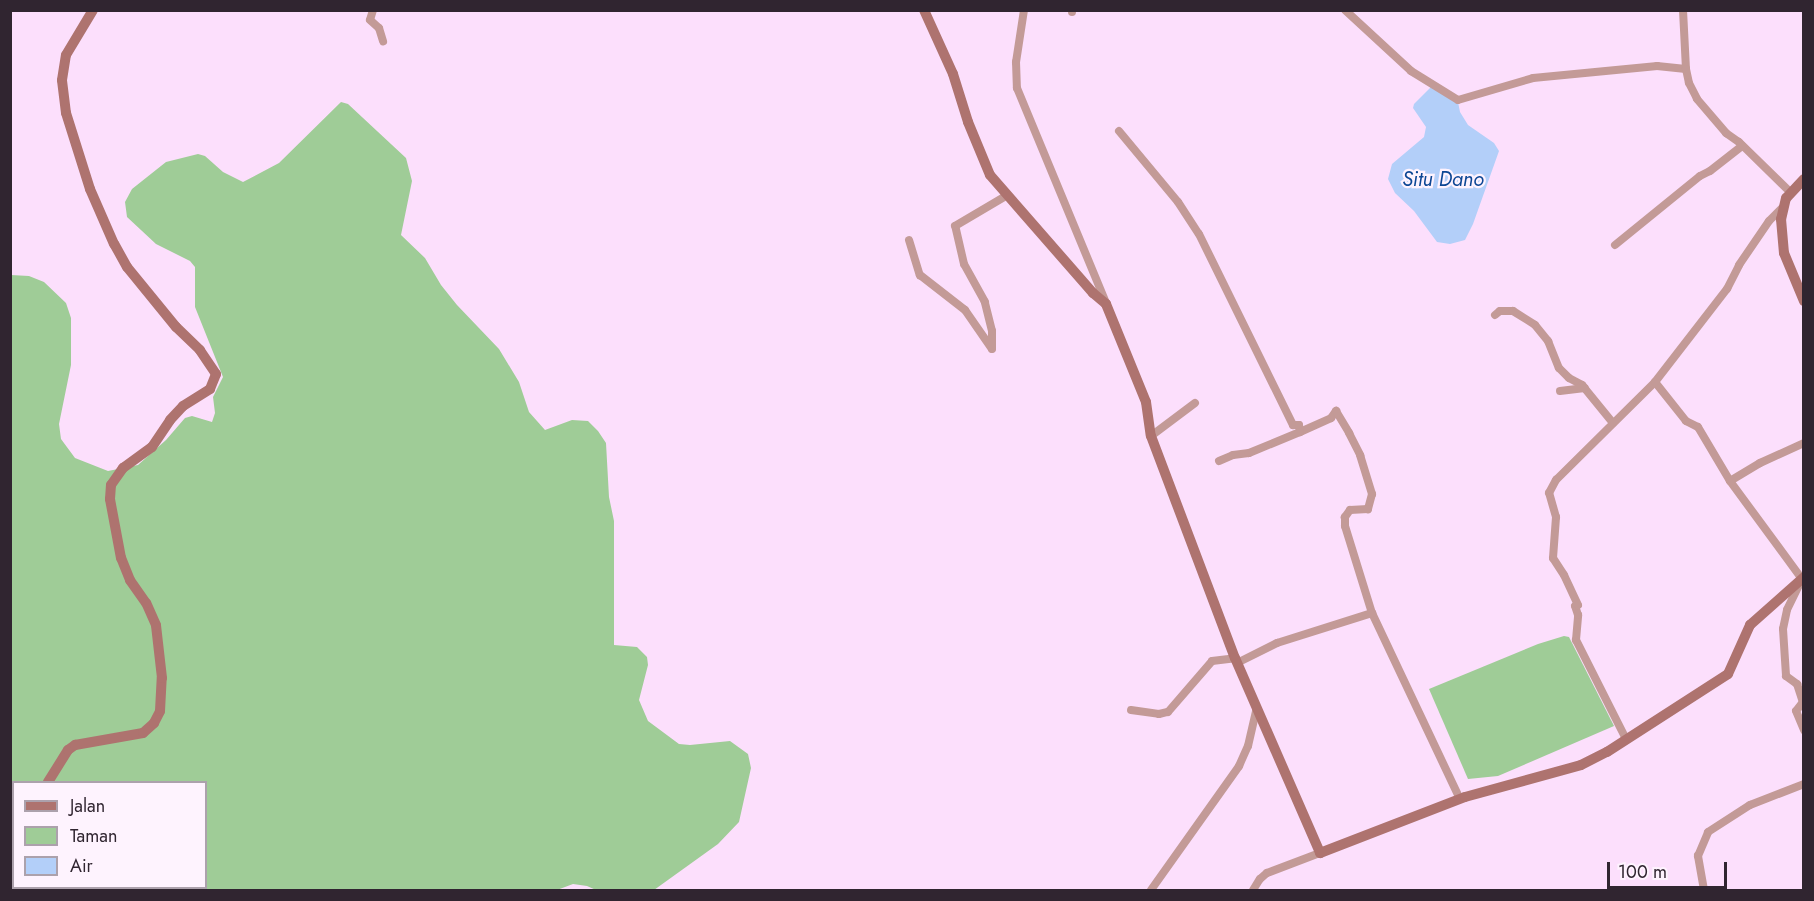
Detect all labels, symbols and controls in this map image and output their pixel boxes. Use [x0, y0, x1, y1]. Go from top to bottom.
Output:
water label: Situ Dano [1402, 167, 1484, 191]
legend [12, 781, 207, 889]
text: Jalan [70, 793, 105, 819]
text: Taman [70, 823, 117, 849]
scale bar [1610, 850, 1730, 888]
text: Air [70, 853, 93, 879]
text: 100 m [1618, 859, 1667, 885]

